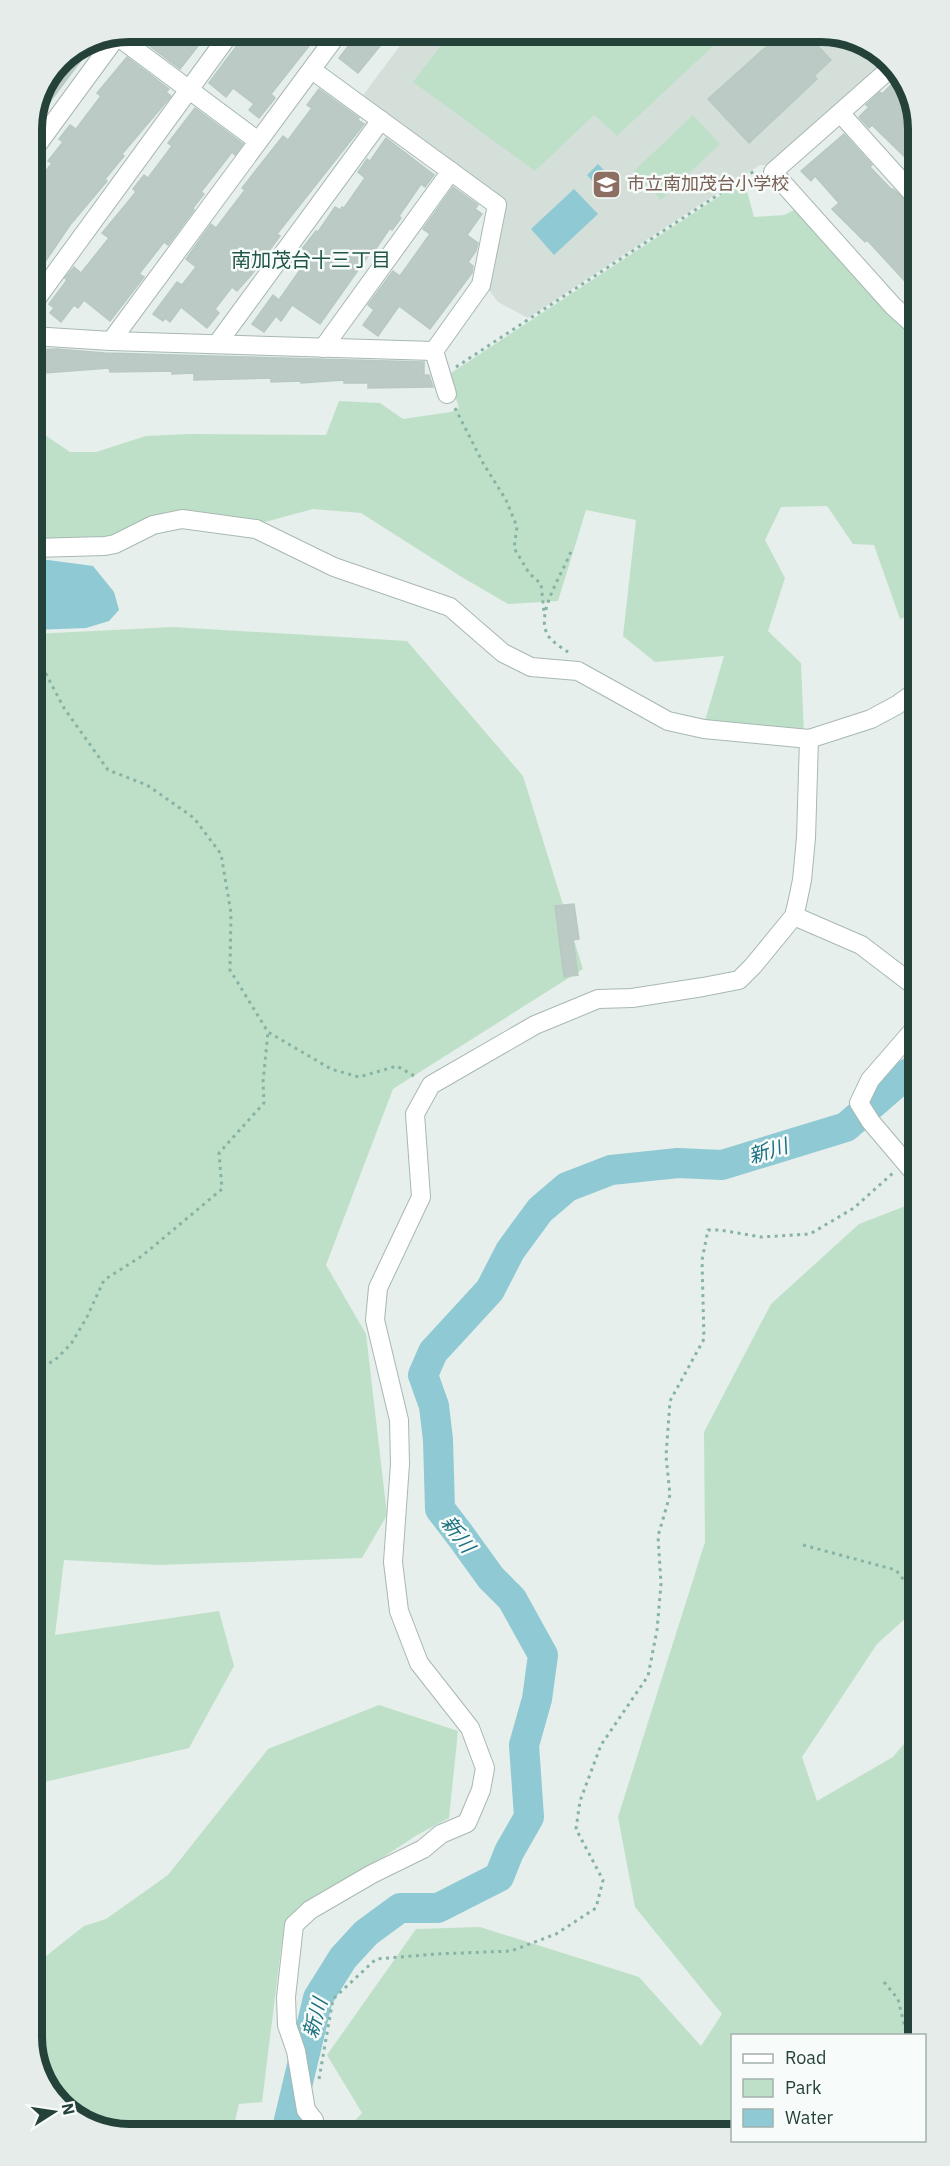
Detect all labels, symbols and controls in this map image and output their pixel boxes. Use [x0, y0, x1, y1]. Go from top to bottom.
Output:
school or university icon: 市立南加茂台小学校 [590, 168, 622, 200]
place label: 市立南加茂台小学校 [627, 172, 789, 195]
district label: 南加茂台十三丁目 [231, 246, 391, 273]
water label: 新川 [745, 1131, 793, 1169]
water label: 新川 [436, 1510, 482, 1559]
water label: 新川 [296, 1993, 334, 2041]
legend [731, 2034, 926, 2142]
text: Road [785, 2046, 826, 2069]
text: Park [785, 2076, 822, 2099]
north arrow [24, 2082, 84, 2142]
text: N [58, 2101, 80, 2117]
text: Water [785, 2106, 834, 2129]

